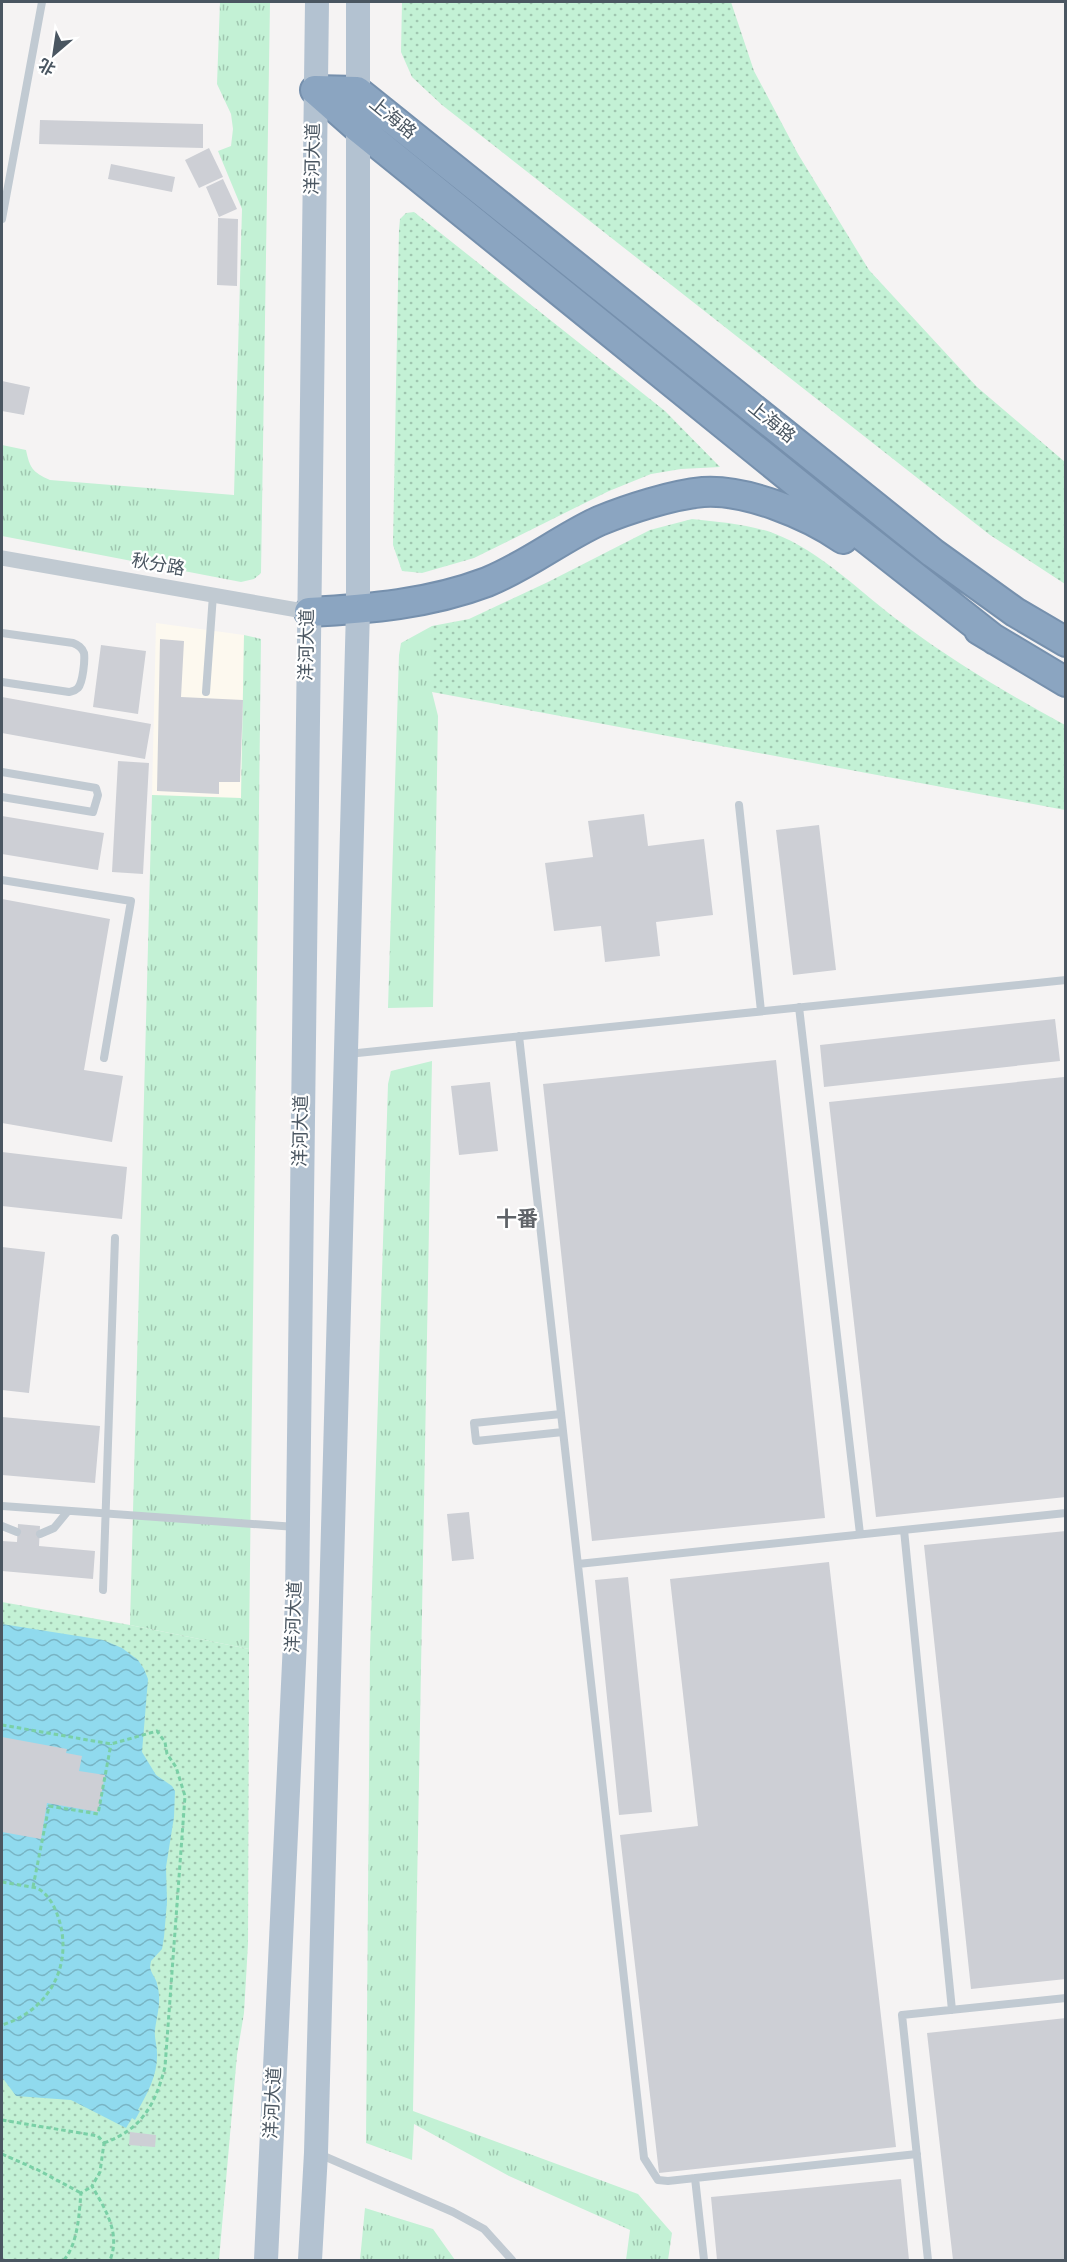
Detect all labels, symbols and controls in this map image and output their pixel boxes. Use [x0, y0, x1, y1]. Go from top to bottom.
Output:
north arrow [24, 24, 84, 84]
text: 北 [36, 53, 60, 78]
street label: 上海路 [364, 93, 420, 145]
street label: 洋河大道 [302, 123, 326, 195]
street label: 上海路 [743, 397, 799, 449]
street label: 秋分路 [129, 550, 187, 582]
street label: 洋河大道 [296, 609, 320, 681]
street label: 洋河大道 [290, 1095, 314, 1167]
district label: 十番 [496, 1207, 538, 1234]
street label: 洋河大道 [282, 1581, 308, 1653]
street label: 洋河大道 [261, 2066, 287, 2140]

